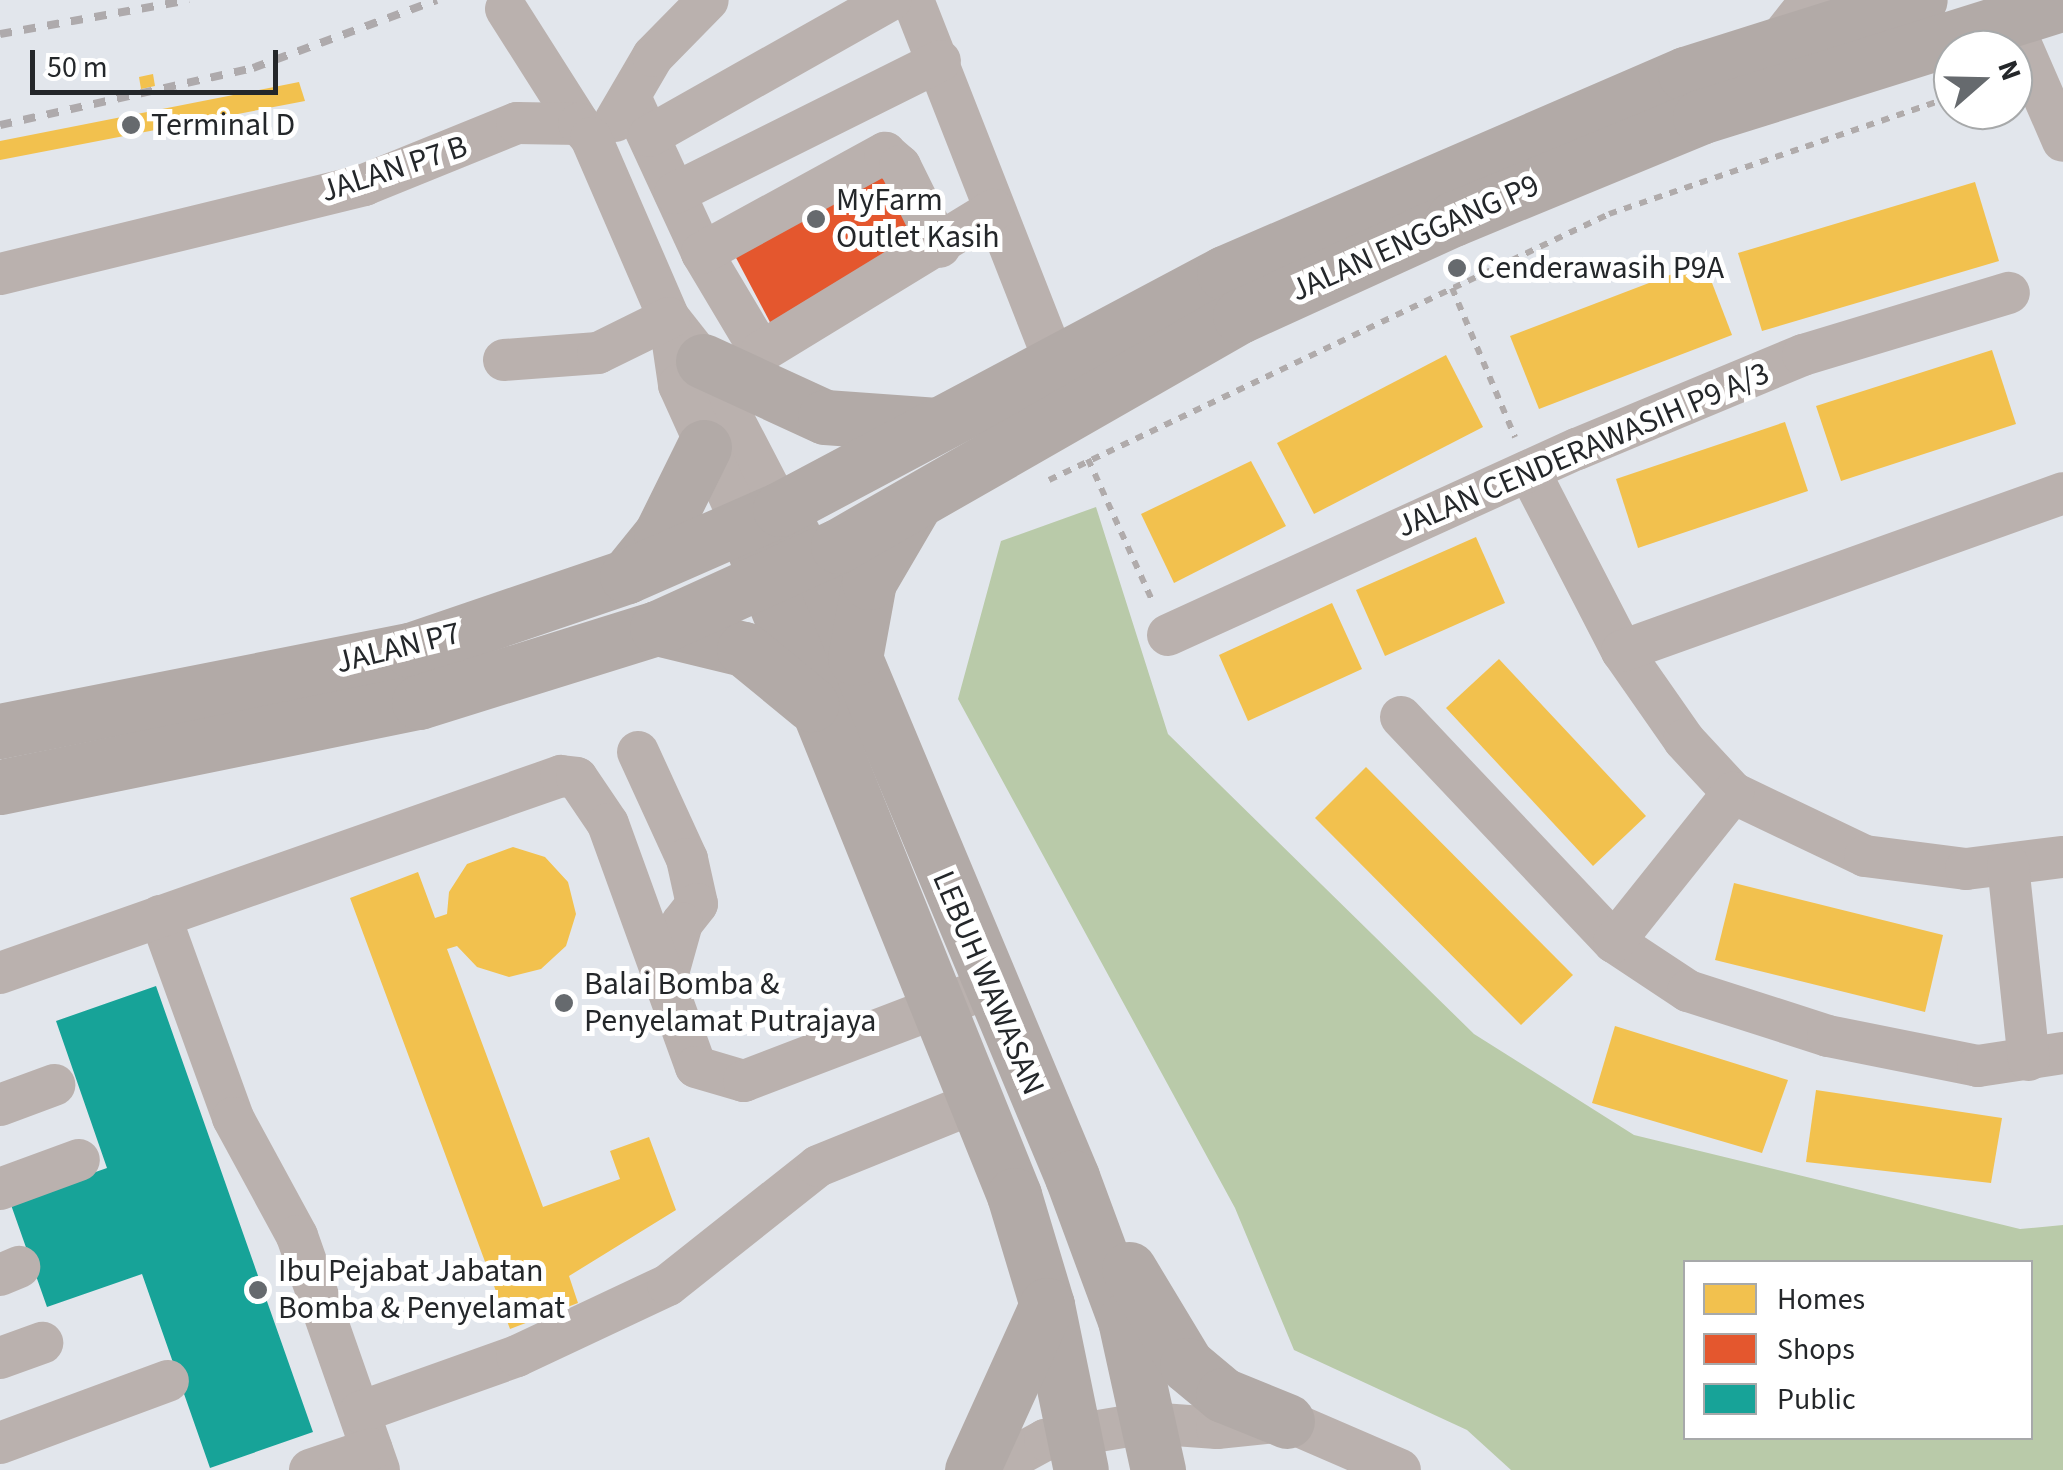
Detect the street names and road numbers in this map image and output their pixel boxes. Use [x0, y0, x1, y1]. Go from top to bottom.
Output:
street label: JALAN P7 B [316, 127, 472, 211]
street label: JALAN ENGGANG P9 [1285, 166, 1545, 310]
street label: JALAN CENDERAWASIH P9 A/3 [1391, 354, 1775, 546]
street label: JALAN P7 [332, 614, 464, 682]
street label: LEBUH WAWASAN [924, 865, 1052, 1101]

